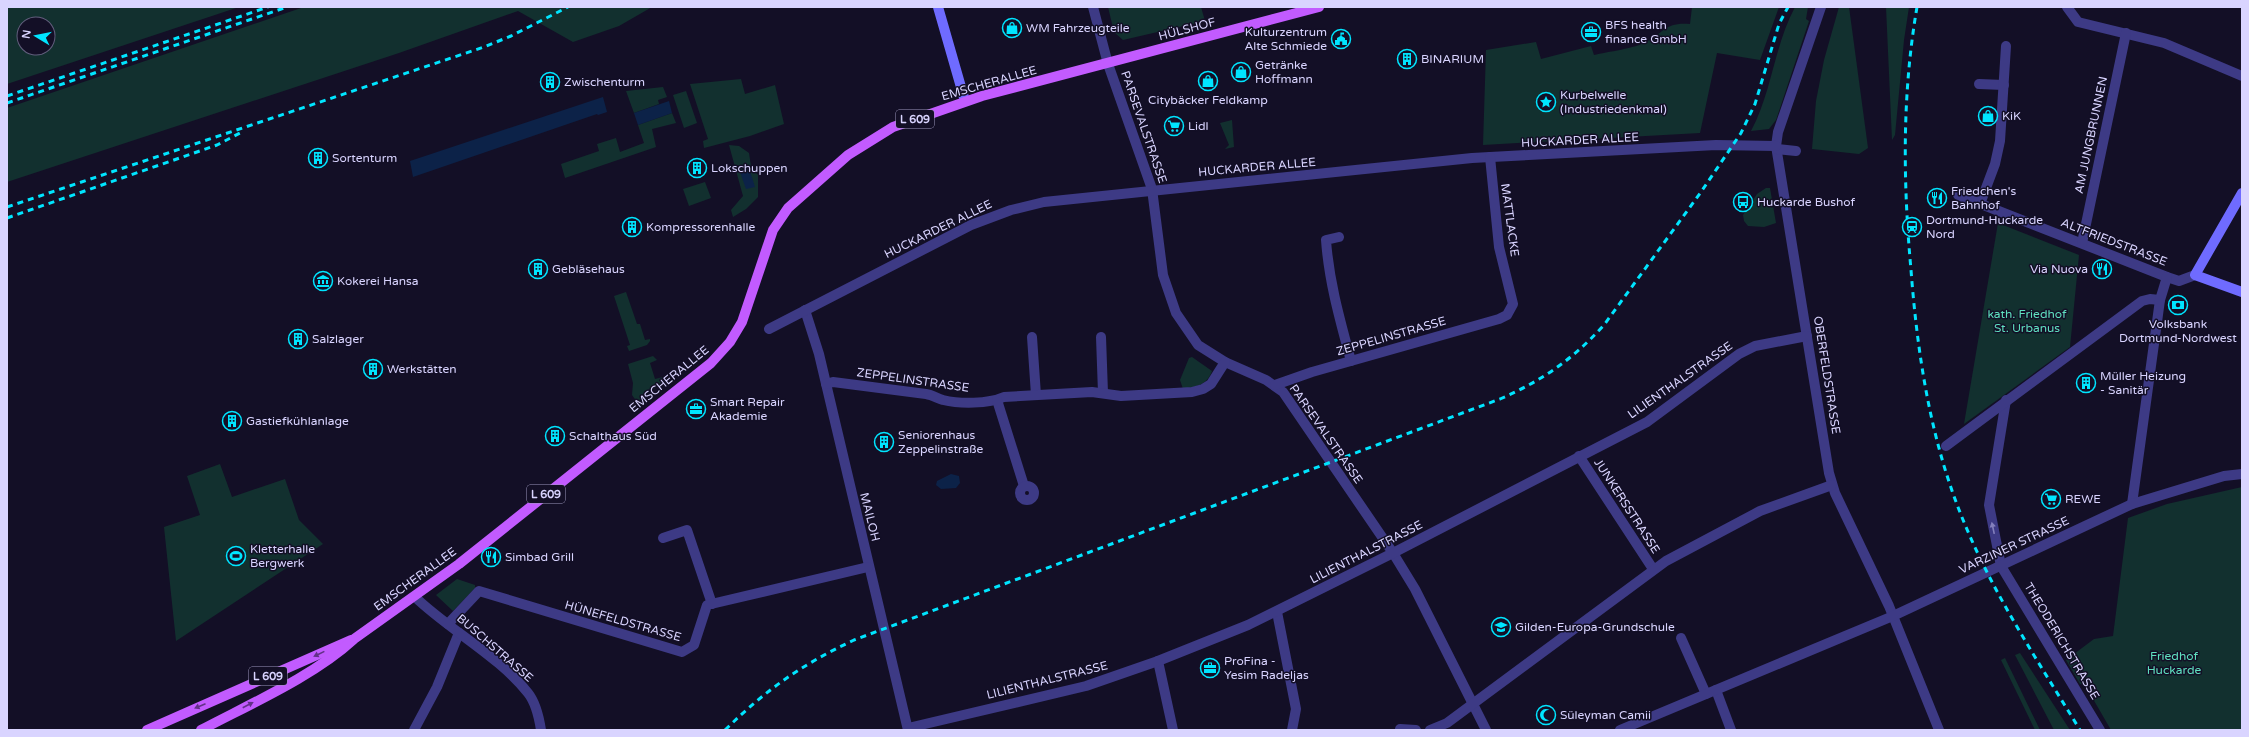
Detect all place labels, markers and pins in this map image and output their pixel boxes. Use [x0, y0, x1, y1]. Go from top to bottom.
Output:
shop icon: WM Fahrzeugteile [1001, 17, 1023, 39]
place label: BFS health finance GmbH [1605, 18, 1687, 46]
place label: WM Fahrzeugteile [1026, 21, 1130, 35]
office icon: BFS health finance GmbH [1580, 21, 1602, 43]
place label: Kulturzentrum Alte Schmiede [1244, 25, 1327, 53]
public building icon: Kulturzentrum Alte Schmiede [1330, 28, 1352, 50]
building icon: BINARIUM [1396, 48, 1418, 70]
place label: BINARIUM [1421, 52, 1484, 66]
place label: Getränke Hoffmann [1255, 58, 1313, 86]
shop icon: Getränke Hoffmann [1230, 61, 1252, 83]
shop icon: Citybäcker Feldkamp [1197, 70, 1219, 92]
building icon: Zwischenturm [539, 71, 561, 93]
place label: Zwischenturm [564, 75, 645, 89]
place label: Kurbelwelle (Industriedenkmal) [1560, 88, 1667, 116]
place icon: Kurbelwelle (Industriedenkmal) [1535, 91, 1557, 113]
place label: Citybäcker Feldkamp [1148, 93, 1268, 107]
shop icon: KiK [1977, 105, 1999, 127]
place label: KiK [2002, 109, 2021, 123]
supermarket icon: Lidl [1163, 115, 1185, 137]
place label: Lidl [1188, 119, 1208, 133]
building icon: Sortenturm [307, 147, 329, 169]
place label: Sortenturm [332, 151, 397, 165]
building icon: Lokschuppen [686, 157, 708, 179]
place label: Lokschuppen [711, 161, 788, 175]
place label: Friedchen's Bahnhof [1951, 184, 2016, 212]
restaurant icon: Friedchen's Bahnhof [1926, 187, 1948, 209]
bus stop icon: Huckarde Bushof [1732, 191, 1754, 213]
place label: Huckarde Bushof [1757, 195, 1856, 209]
place label: Dortmund-Huckarde Nord [1926, 213, 2043, 241]
building icon: Kompressorenhalle [621, 216, 643, 238]
station icon: Dortmund-Huckarde Nord [1901, 216, 1923, 238]
place label: Kompressorenhalle [646, 220, 755, 234]
building icon: Gebläsehaus [527, 258, 549, 280]
restaurant icon: Via Nuova [2091, 258, 2113, 280]
place label: Gebläsehaus [552, 262, 625, 276]
place label: Via Nuova [2030, 262, 2088, 276]
museum icon: Kokerei Hansa [312, 270, 334, 292]
place label: Kokerei Hansa [337, 274, 419, 288]
bank icon: Volksbank Dortmund-Nordwest [2167, 294, 2189, 316]
place label: Volksbank Dortmund-Nordwest [2119, 317, 2237, 345]
building icon: Salzlager [287, 328, 309, 350]
place label: Salzlager [312, 332, 364, 346]
building icon: Werkstätten [362, 358, 384, 380]
place label: Werkstätten [387, 362, 457, 376]
place label: Müller Heizung - Sanitär [2100, 369, 2186, 397]
building icon: Müller Heizung - Sanitär [2075, 372, 2097, 394]
place label: Smart Repair Akademie [710, 395, 785, 423]
office icon: Smart Repair Akademie [685, 398, 707, 420]
building icon: Gastiefkühlanlage [221, 410, 243, 432]
place label: Gastiefkühlanlage [246, 414, 349, 428]
building icon: Schalthaus Süd [544, 425, 566, 447]
place label: Seniorenhaus Zeppelinstraße [898, 428, 984, 456]
place label: Schalthaus Süd [569, 429, 657, 443]
building icon: Seniorenhaus Zeppelinstraße [873, 431, 895, 453]
supermarket icon: REWE [2040, 488, 2062, 510]
place label: REWE [2065, 492, 2101, 506]
place label: Kletterhalle Bergwerk [250, 542, 315, 570]
sports icon: Kletterhalle Bergwerk [225, 545, 247, 567]
restaurant icon: Simbad Grill [480, 546, 502, 568]
place label: Simbad Grill [505, 550, 574, 564]
school or university icon: Gilden-Europa-Grundschule [1490, 616, 1512, 638]
place label: Gilden-Europa-Grundschule [1515, 620, 1675, 634]
place label: ProFina - Yesim Radeljas [1224, 654, 1309, 682]
office icon: ProFina - Yesim Radeljas [1199, 657, 1221, 679]
mosque icon: Süleyman Camii [1535, 704, 1557, 726]
place label: Süleyman Camii [1560, 708, 1651, 722]

